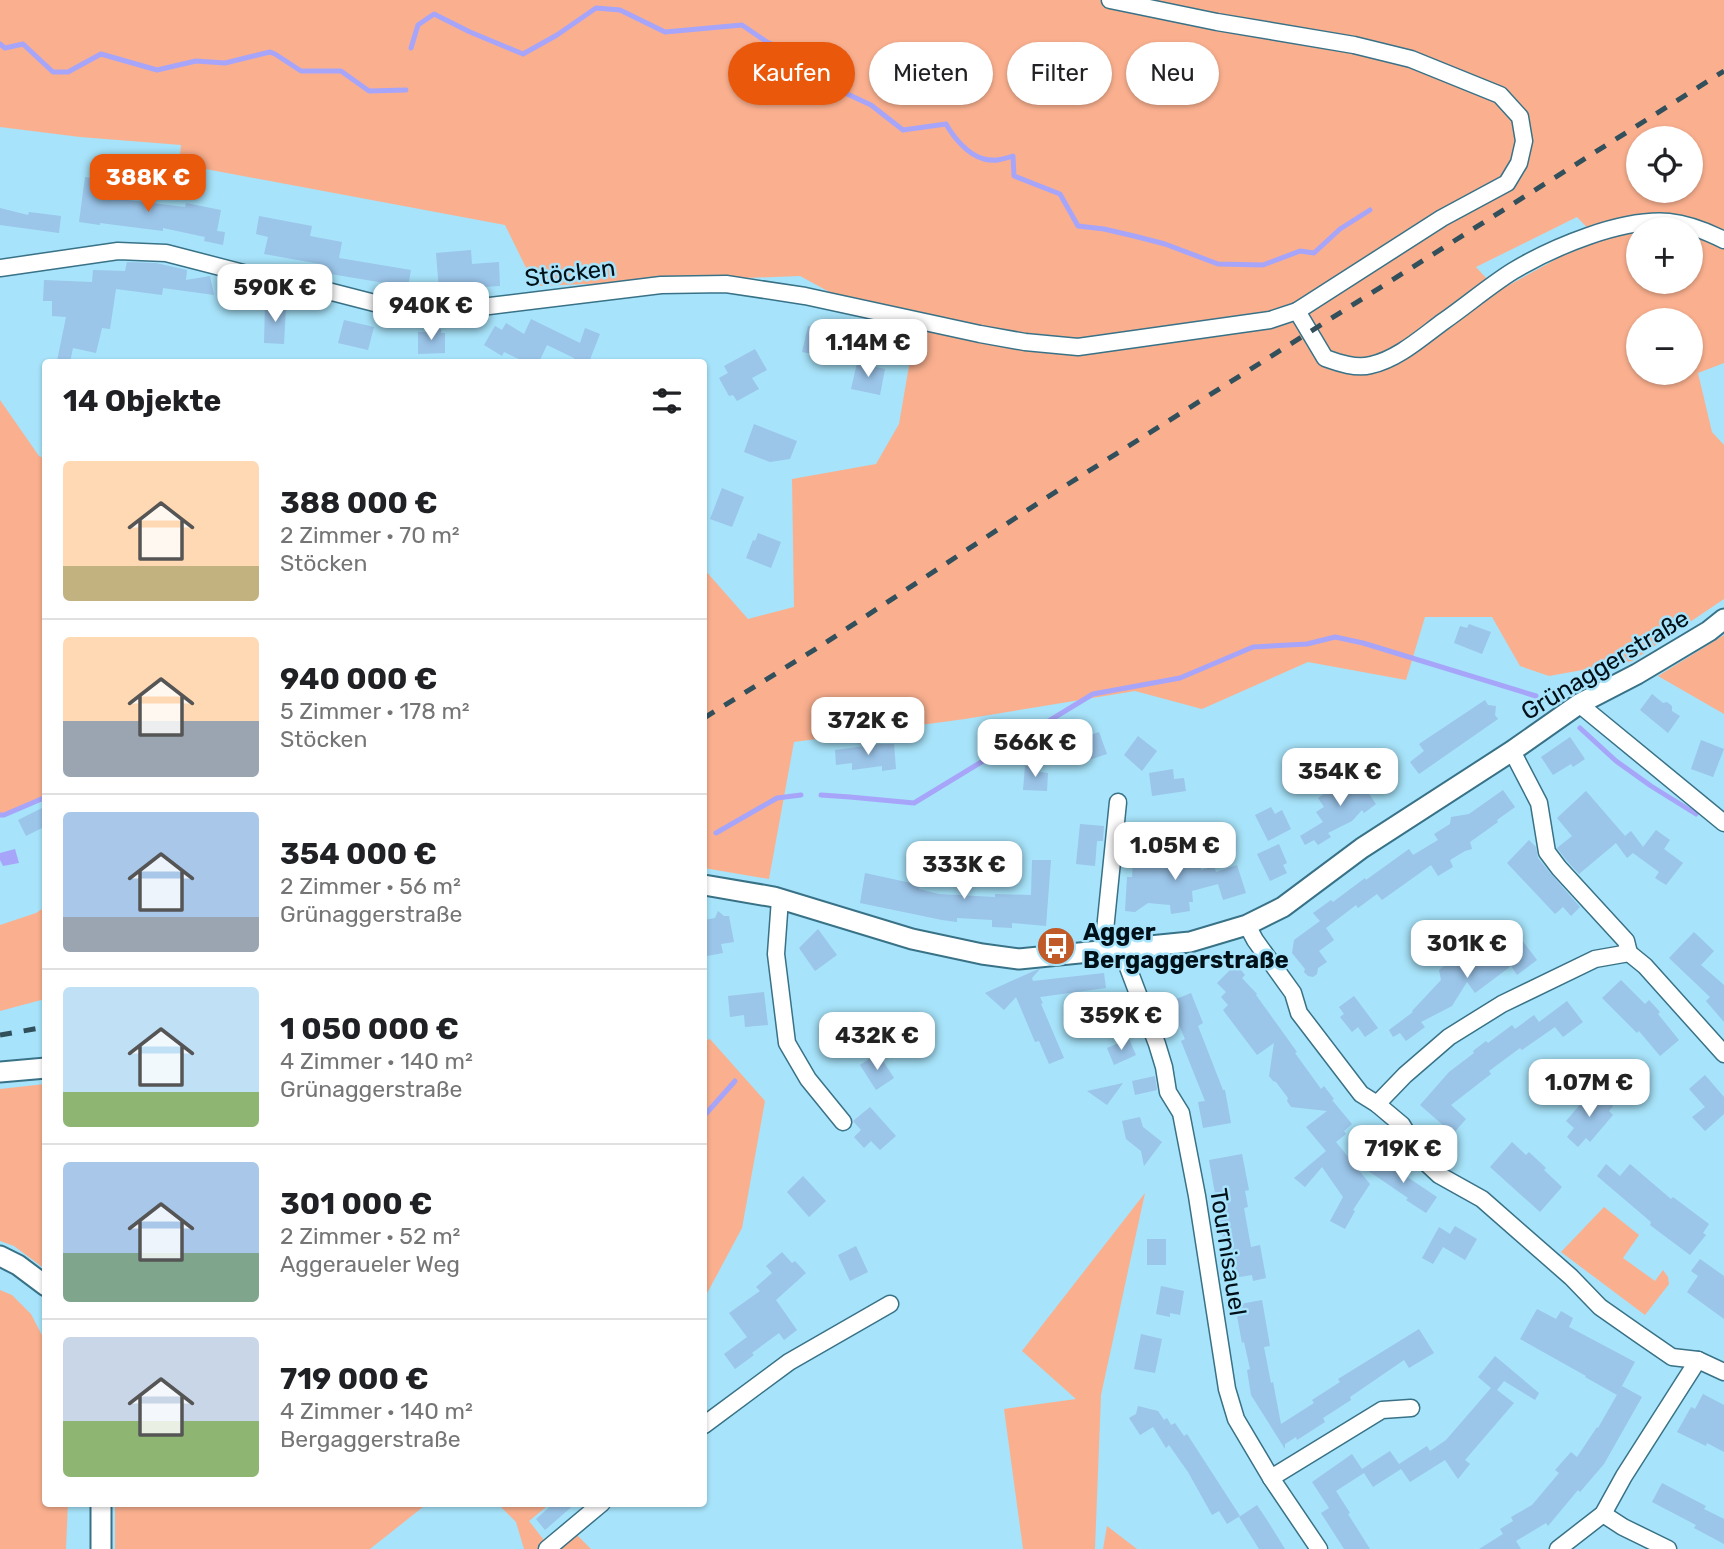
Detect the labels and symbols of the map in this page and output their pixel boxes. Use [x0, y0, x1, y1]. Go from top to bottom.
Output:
pin: 388K € [91, 154, 205, 214]
street label: Stöcken [523, 254, 617, 292]
pin: 590K € [218, 264, 332, 324]
pin: 940K € [374, 282, 488, 342]
pin: 1.14M € [803, 320, 933, 379]
street label: Grünaggerstraße [1516, 604, 1694, 726]
pin: 372K € [811, 698, 925, 757]
pin: 566K € [978, 720, 1092, 779]
pin: 354K € [1283, 748, 1397, 808]
pin: 1.05M € [1110, 822, 1240, 882]
pin: 333K € [907, 842, 1021, 901]
place label: Agger Bergaggerstraße [1083, 918, 1289, 974]
pin: 301K € [1410, 920, 1524, 980]
bus stop icon: Agger Bergaggerstraße [1035, 925, 1077, 967]
pin: 359K € [1064, 992, 1178, 1052]
pin: 432K € [820, 1012, 934, 1072]
pin: 1.07M € [1524, 1060, 1654, 1119]
pin: 719K € [1346, 1126, 1460, 1185]
street label: Tournisauel [1204, 1186, 1252, 1318]

